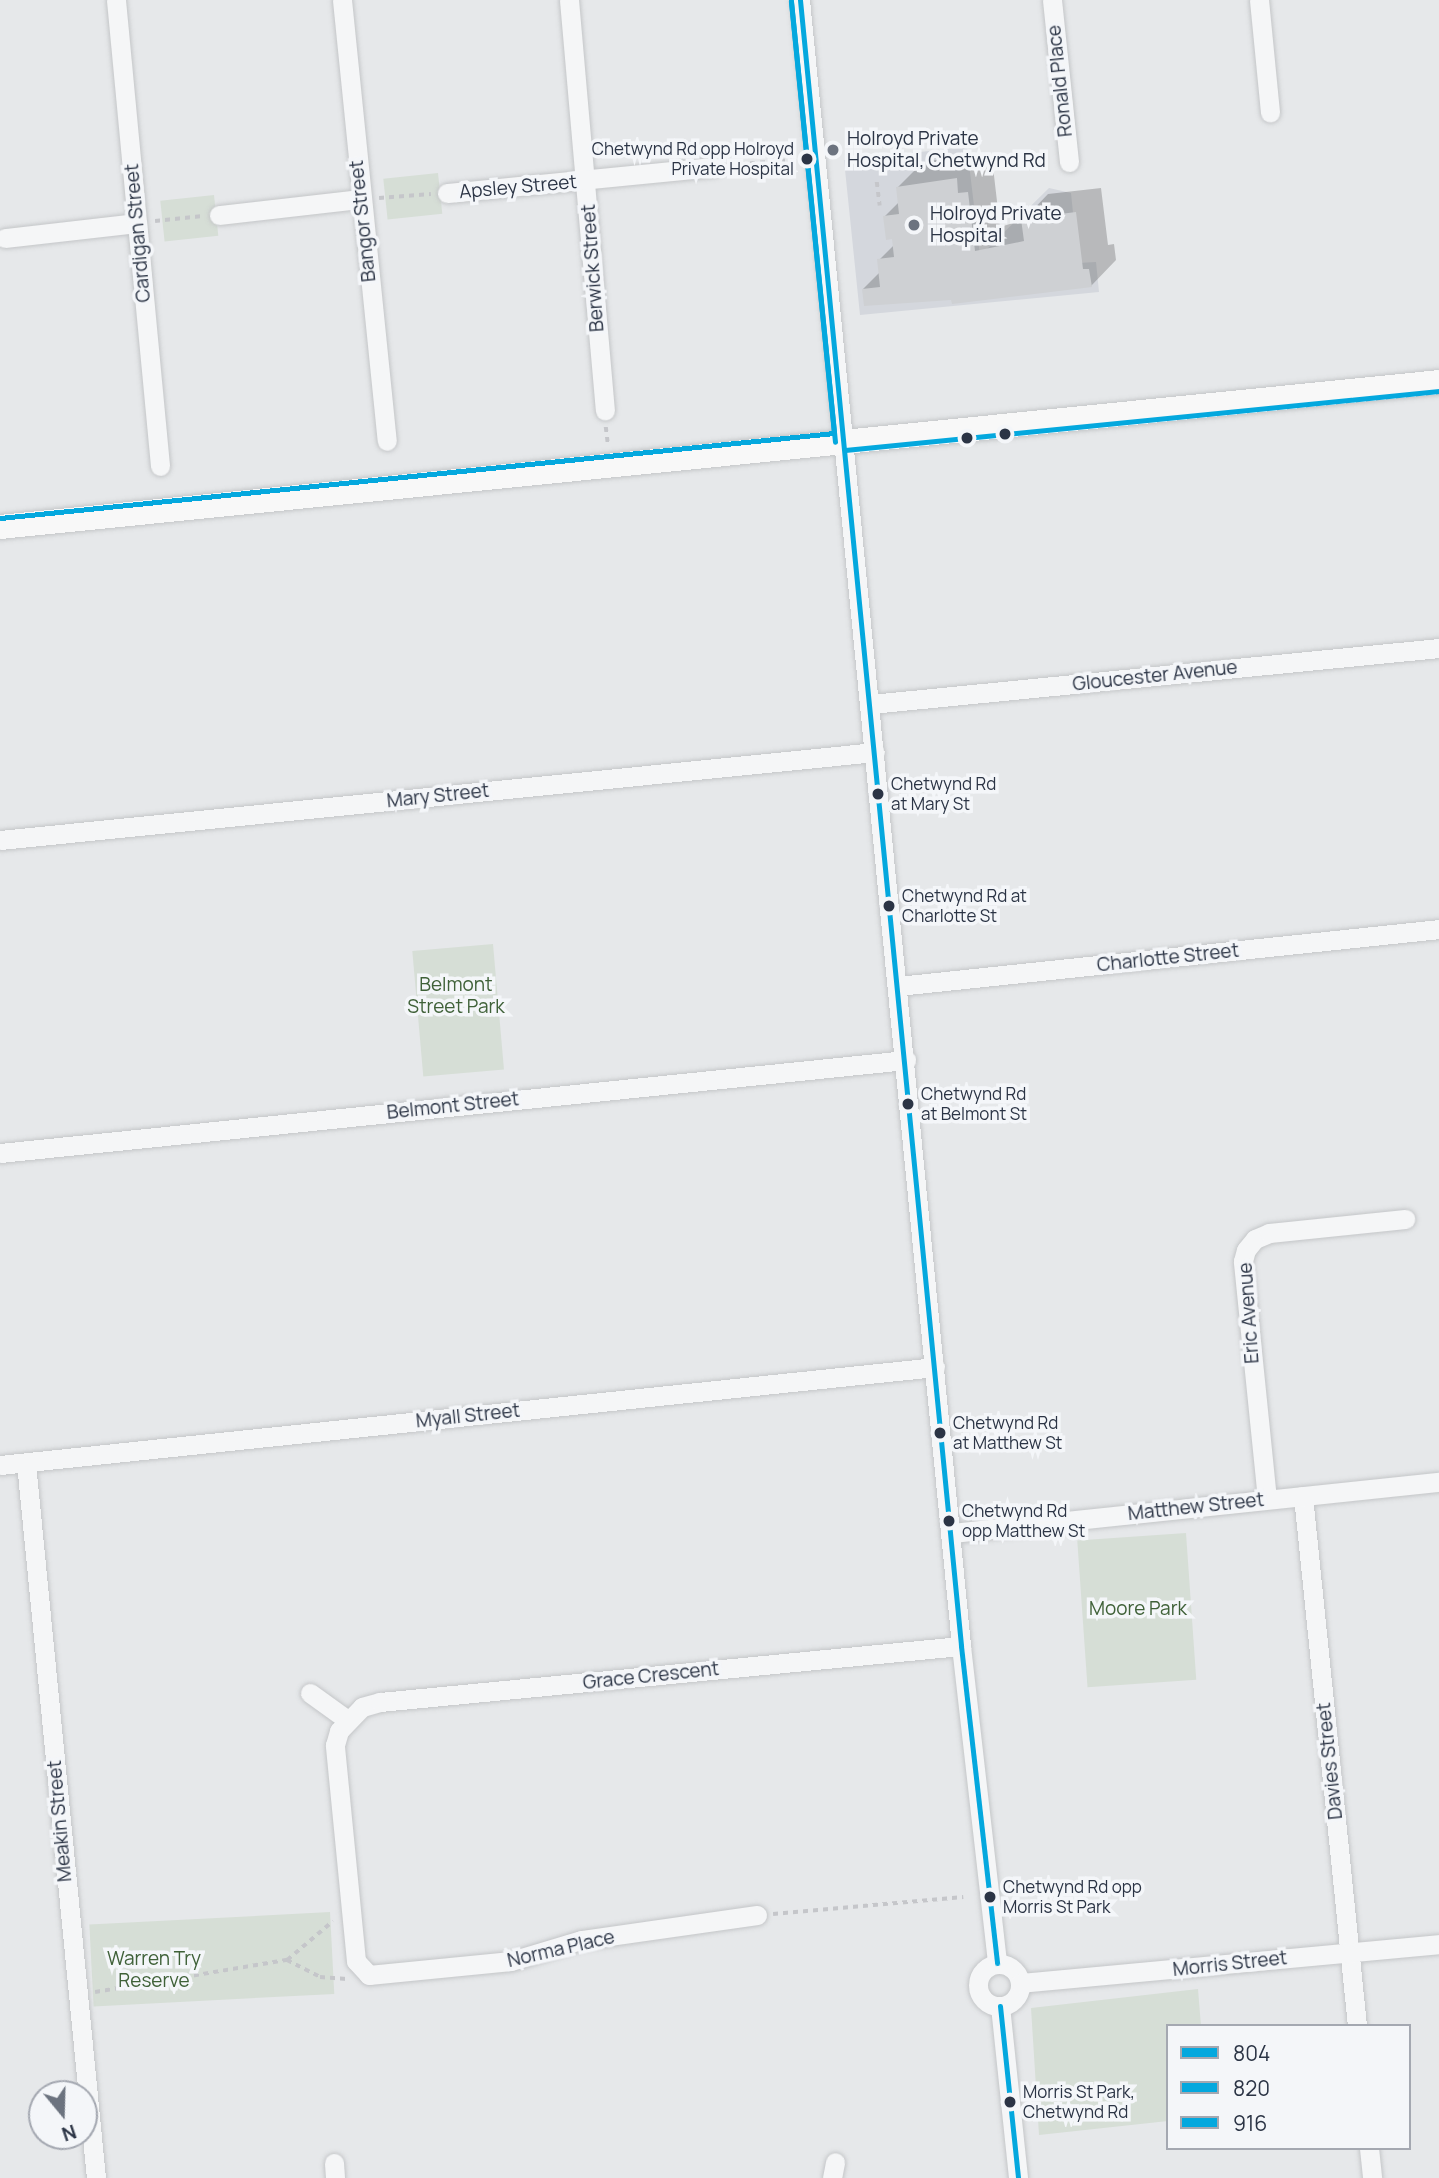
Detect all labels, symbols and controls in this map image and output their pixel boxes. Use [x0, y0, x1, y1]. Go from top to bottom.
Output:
street label: Ronald Place [1043, 24, 1077, 138]
place label: Holroyd Private Hospital, Chetwynd Rd [847, 128, 1046, 172]
place label: Chetwynd Rd opp Holroyd Private Hospital [592, 139, 794, 179]
marker: Holroyd Private Hospital, Chetwynd Rd [825, 142, 841, 158]
marker: Chetwynd Rd opp Holroyd Private Hospital [800, 152, 814, 166]
street label: Bangor Street [345, 159, 381, 283]
street label: Cardigan Street [121, 163, 155, 303]
street label: Apsley Street [458, 170, 578, 204]
street label: Berwick Street [577, 203, 609, 333]
place label: Holroyd Private Hospital [930, 203, 1062, 247]
marker: Holroyd Private Hospital [904, 215, 924, 235]
unlabelled marker [998, 427, 1012, 441]
unlabelled marker [960, 431, 974, 445]
street label: Gloucester Avenue [1071, 656, 1239, 696]
place label: Chetwynd Rd at Mary St [891, 774, 996, 814]
street label: Mary Street [386, 779, 490, 813]
marker: Chetwynd Rd at Mary St [871, 787, 885, 801]
place label: Chetwynd Rd at Charlotte St [902, 886, 1027, 926]
marker: Chetwynd Rd at Charlotte St [882, 899, 896, 913]
street label: Charlotte Street [1096, 939, 1240, 977]
park label: Belmont Street Park [407, 974, 505, 1018]
place label: Chetwynd Rd at Belmont St [921, 1084, 1027, 1124]
street label: Belmont Street [386, 1088, 520, 1124]
marker: Chetwynd Rd at Belmont St [901, 1097, 915, 1111]
street label: Eric Avenue [1234, 1262, 1264, 1364]
street label: Myall Street [415, 1399, 521, 1433]
place label: Chetwynd Rd at Matthew St [953, 1413, 1062, 1453]
marker: Chetwynd Rd at Matthew St [933, 1426, 947, 1440]
street label: Matthew Street [1127, 1489, 1265, 1525]
place label: Chetwynd Rd opp Matthew St [962, 1501, 1085, 1541]
marker: Chetwynd Rd opp Matthew St [942, 1514, 956, 1528]
park label: Moore Park [1089, 1598, 1187, 1620]
street label: Grace Crescent [582, 1658, 720, 1694]
street label: Davies Street [1313, 1701, 1347, 1821]
street label: Meakin Street [43, 1759, 77, 1883]
place label: Chetwynd Rd opp Morris St Park [1003, 1877, 1142, 1917]
marker: Chetwynd Rd opp Morris St Park [983, 1890, 997, 1904]
street label: Norma Place [505, 1926, 617, 1972]
street label: Morris Street [1172, 1947, 1288, 1981]
park label: Warren Try Reserve [107, 1948, 201, 1992]
legend [1166, 2024, 1411, 2150]
text: 804 [1233, 2039, 1270, 2067]
text: 820 [1233, 2074, 1270, 2102]
north arrow [28, 2080, 98, 2150]
place label: Morris St Park, Chetwynd Rd [1023, 2082, 1135, 2122]
marker: Morris St Park, Chetwynd Rd [1003, 2095, 1017, 2109]
text: 916 [1233, 2109, 1267, 2137]
text: N [58, 2118, 80, 2147]

